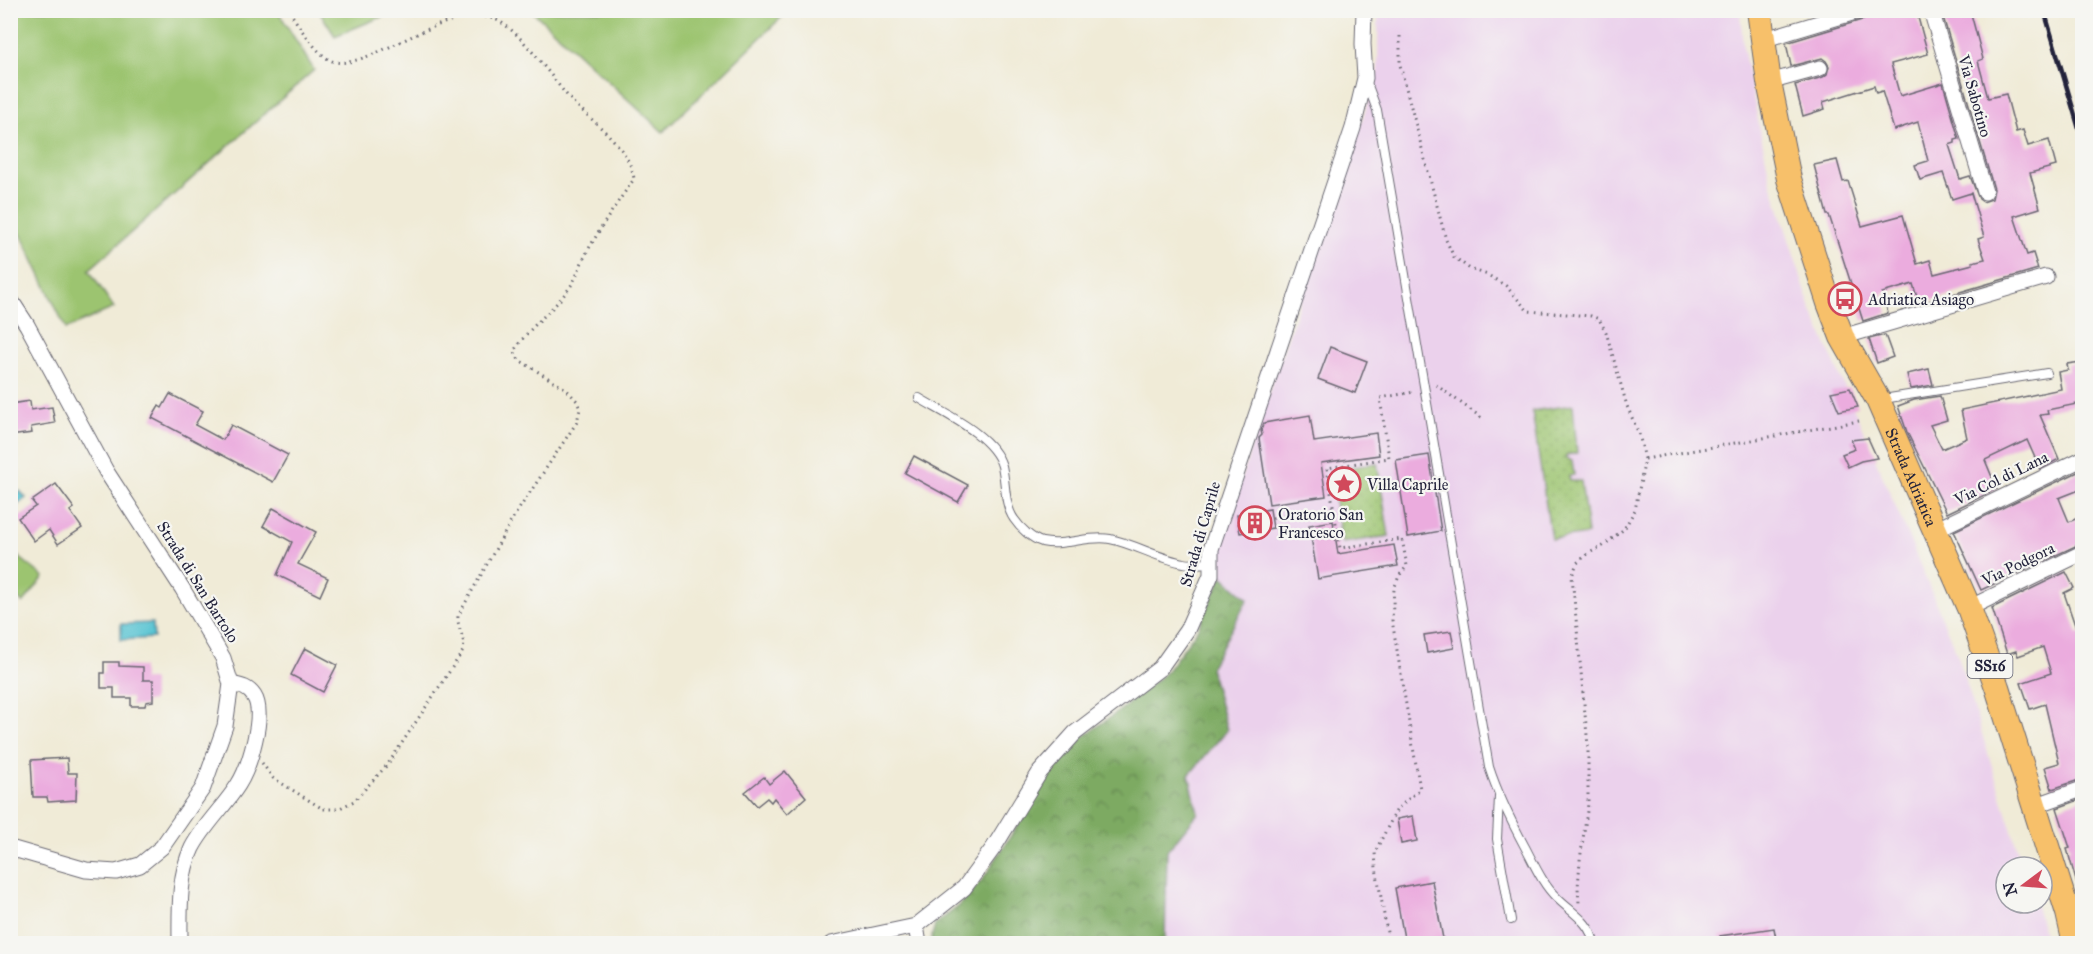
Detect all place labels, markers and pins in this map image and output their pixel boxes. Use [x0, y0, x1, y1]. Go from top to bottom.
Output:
bus stop icon: Adriatica Asiago [1827, 281, 1863, 317]
place label: Adriatica Asiago [1867, 290, 1974, 310]
place icon: Villa Caprile [1326, 466, 1362, 502]
place label: Villa Caprile [1366, 475, 1449, 494]
building icon: Oratorio San Francesco [1237, 505, 1273, 541]
place label: Oratorio San Francesco [1278, 505, 1364, 542]

